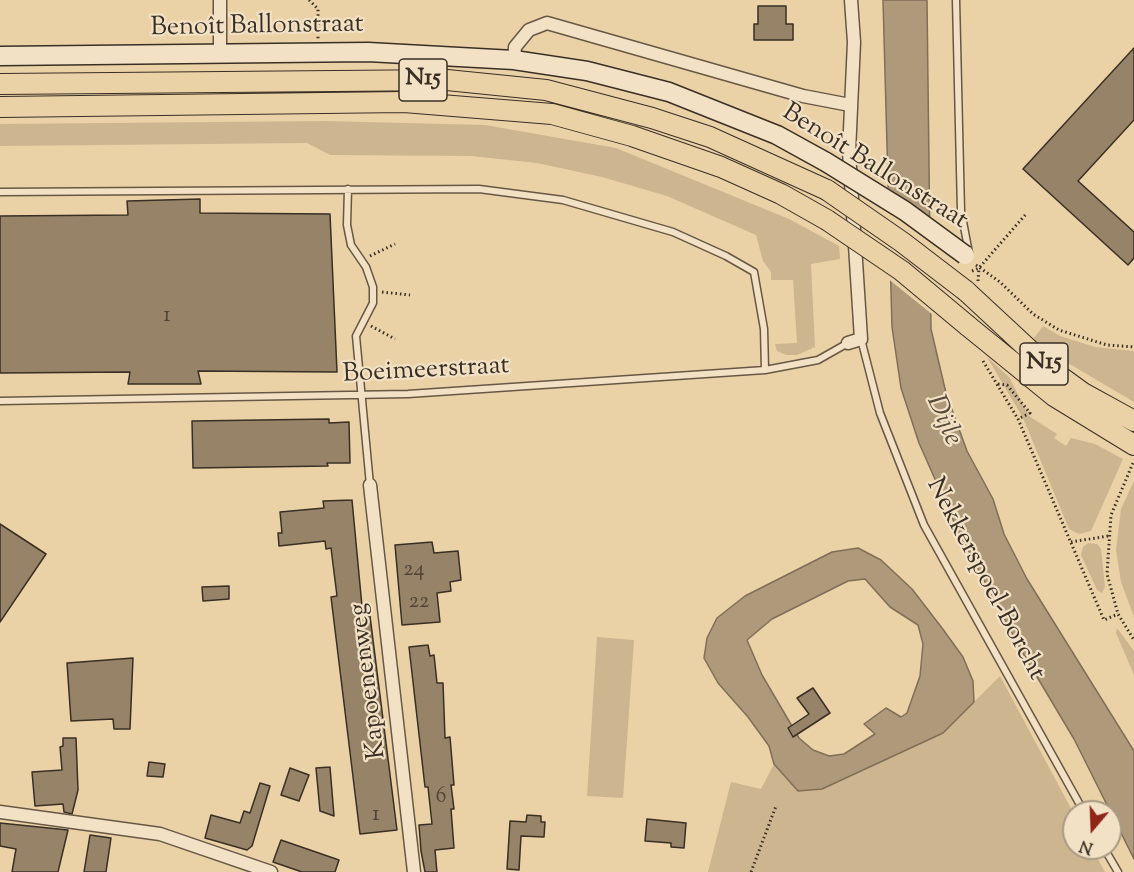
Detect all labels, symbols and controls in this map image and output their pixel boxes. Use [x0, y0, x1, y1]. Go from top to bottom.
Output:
street label: Benoît Ballonstraat [150, 11, 364, 45]
road number: N15 [399, 59, 447, 101]
street label: Benoît Ballonstraat [775, 98, 973, 238]
house number: 1 [163, 304, 171, 330]
road number: N15 [1020, 343, 1068, 385]
street label: Boeimeerstraat [342, 352, 510, 392]
water label: Dijle [917, 391, 967, 451]
street label: Nekkerspoel-Borcht [917, 474, 1051, 686]
house number: 24 [403, 558, 425, 584]
house number: 22 [409, 590, 429, 616]
street label: Kapoenenweg [345, 601, 395, 761]
house number: 6 [436, 785, 446, 811]
north arrow [1062, 800, 1122, 860]
house number: 1 [372, 803, 380, 829]
text: N [1077, 833, 1096, 859]

